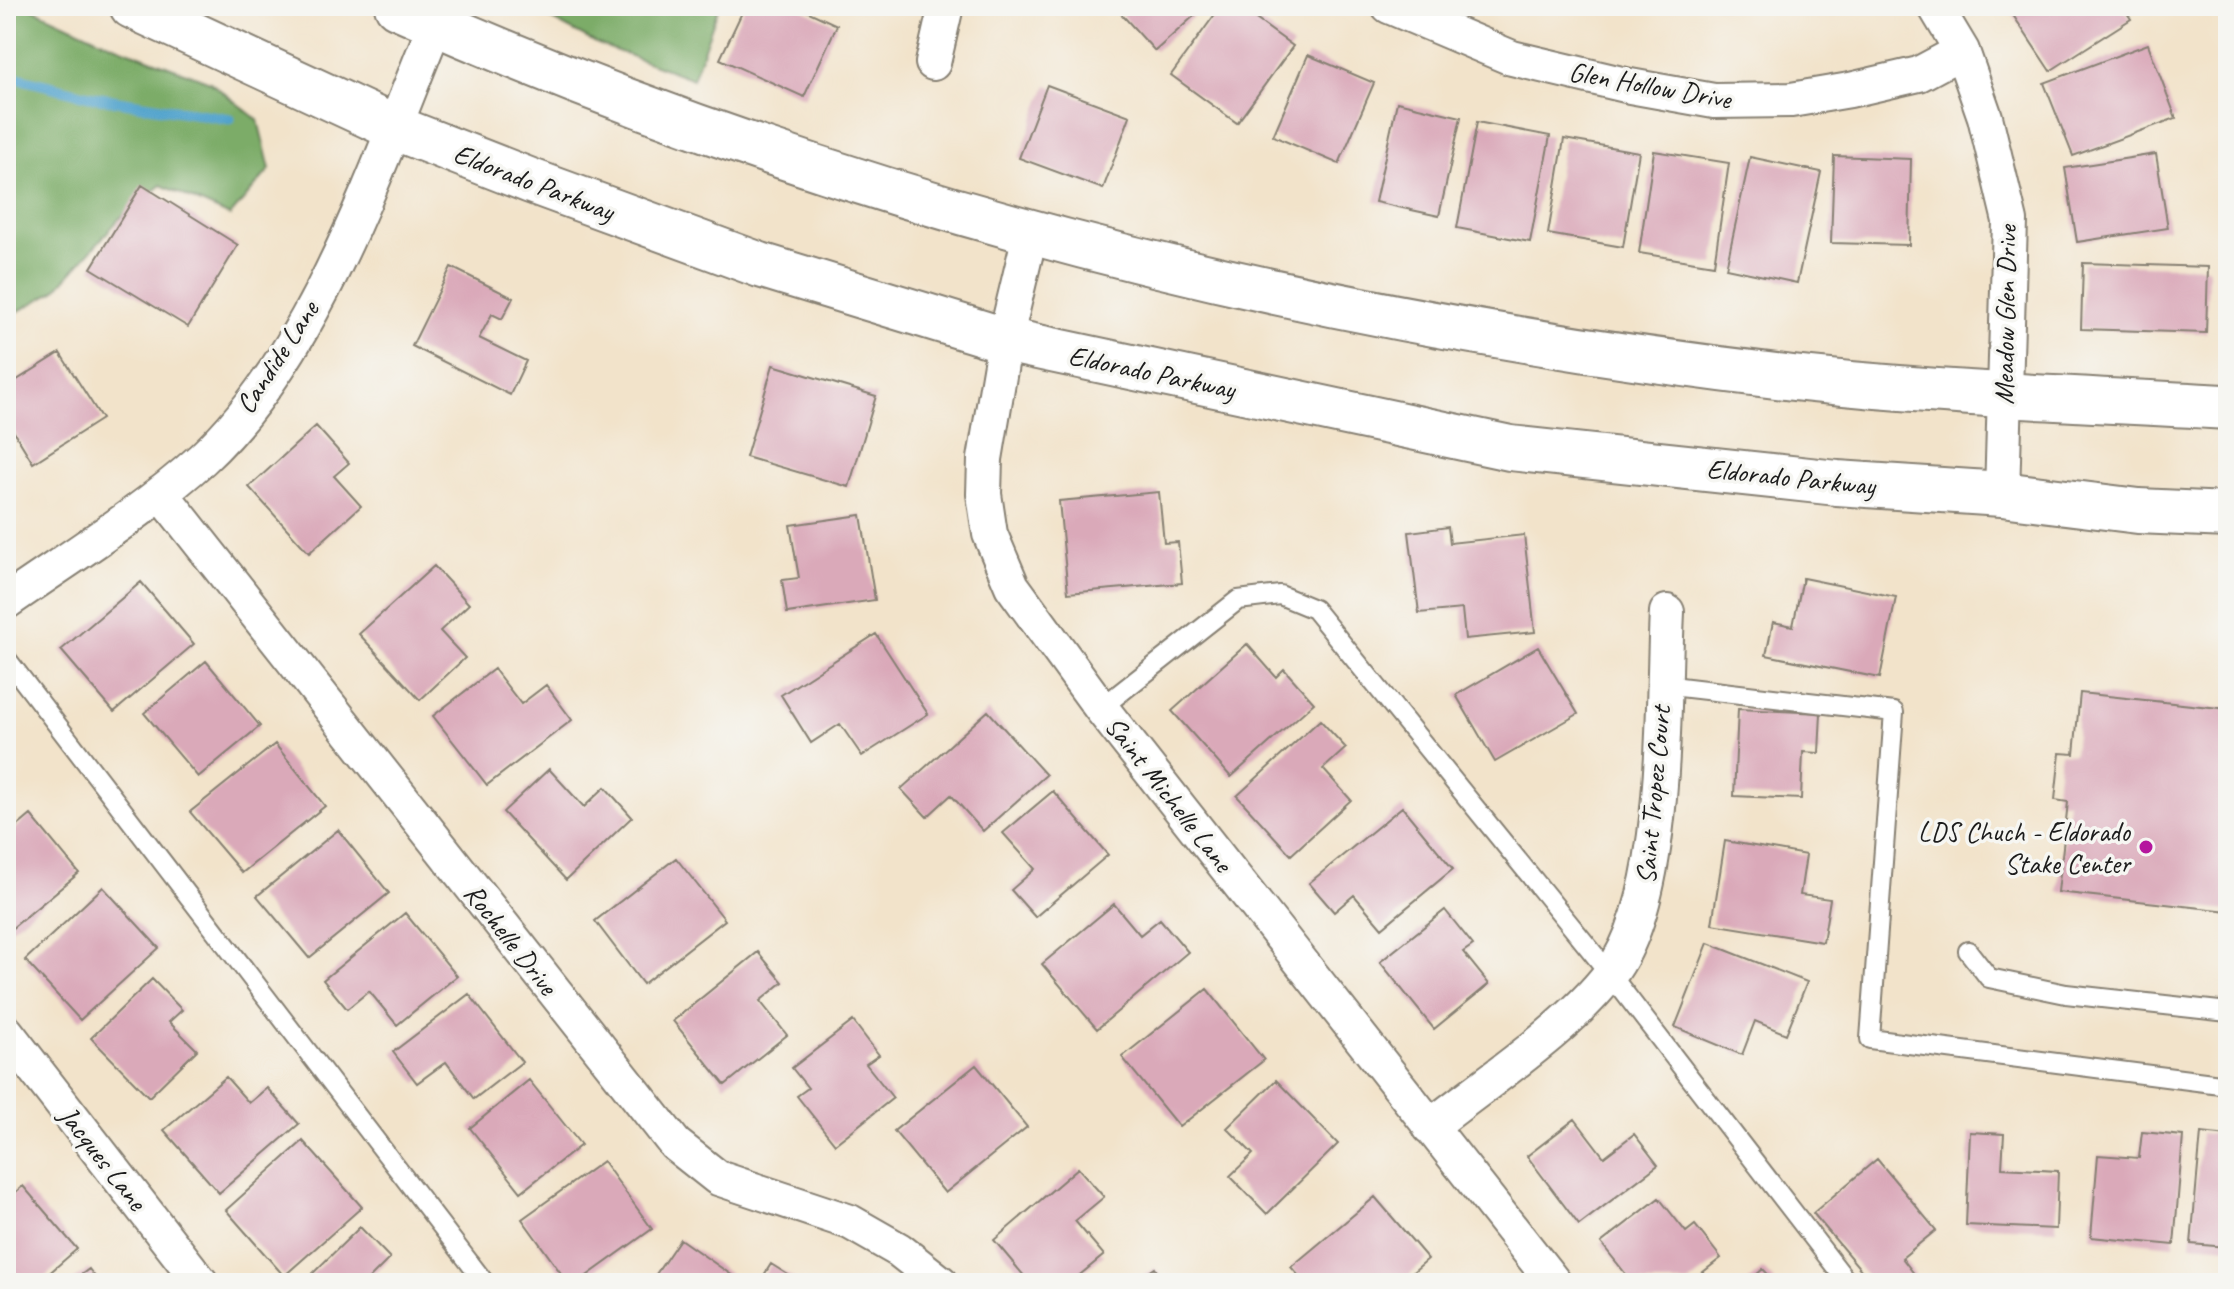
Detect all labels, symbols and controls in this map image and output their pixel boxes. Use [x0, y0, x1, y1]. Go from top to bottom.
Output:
street label: Glen Hollow Drive [1566, 54, 1735, 117]
street label: Eldorado Parkway [449, 135, 621, 230]
street label: Meadow Glen Drive [1986, 223, 2024, 405]
street label: Candide Lane [228, 293, 327, 420]
street label: Eldorado Parkway [1066, 337, 1241, 407]
street label: Eldorado Parkway [1705, 451, 1879, 503]
street label: Saint Tropez Court [1628, 702, 1678, 885]
street label: Saint Michelle Lane [1097, 709, 1242, 880]
place label: LDS Chuch - Eldorado Stake Center [1918, 814, 2132, 881]
marker: LDS Chuch - Eldorado Stake Center [2137, 838, 2155, 856]
street label: Rochelle Drive [457, 876, 566, 1003]
street label: Jacques Lane [50, 1097, 156, 1219]

